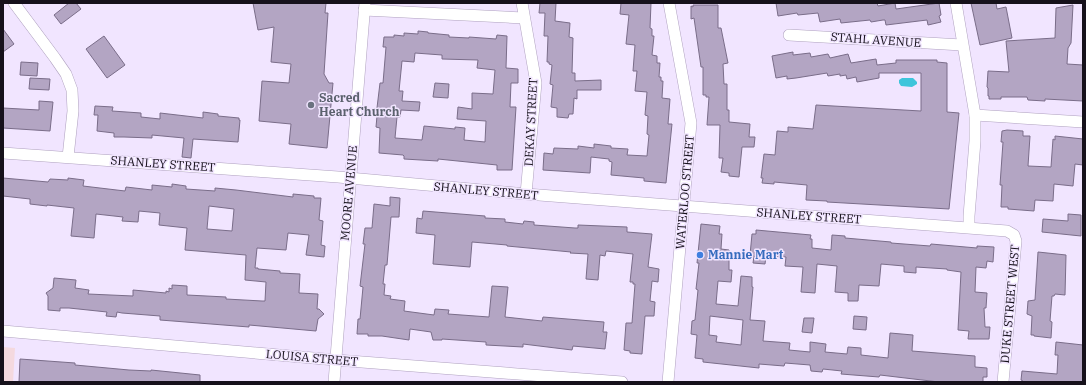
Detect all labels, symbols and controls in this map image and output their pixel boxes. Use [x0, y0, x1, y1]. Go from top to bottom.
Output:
street label: STAHL AVENUE [830, 29, 922, 50]
street label: DEKAY STREET [521, 77, 540, 167]
place label: Sacred Heart Church [319, 90, 400, 119]
marker: Sacred Heart Church [306, 100, 316, 110]
street label: WATERLOO STREET [672, 134, 697, 250]
street label: MOORE AVENUE [337, 145, 360, 241]
street label: SHANLEY STREET [110, 152, 216, 175]
street label: SHANLEY STREET [433, 178, 539, 203]
street label: SHANLEY STREET [756, 204, 862, 227]
street label: DUKE STREET WEST [997, 244, 1022, 364]
place label: Mannie Mart [708, 247, 784, 262]
marker: Mannie Mart [695, 250, 705, 260]
street label: LOUISA STREET [265, 346, 359, 369]

